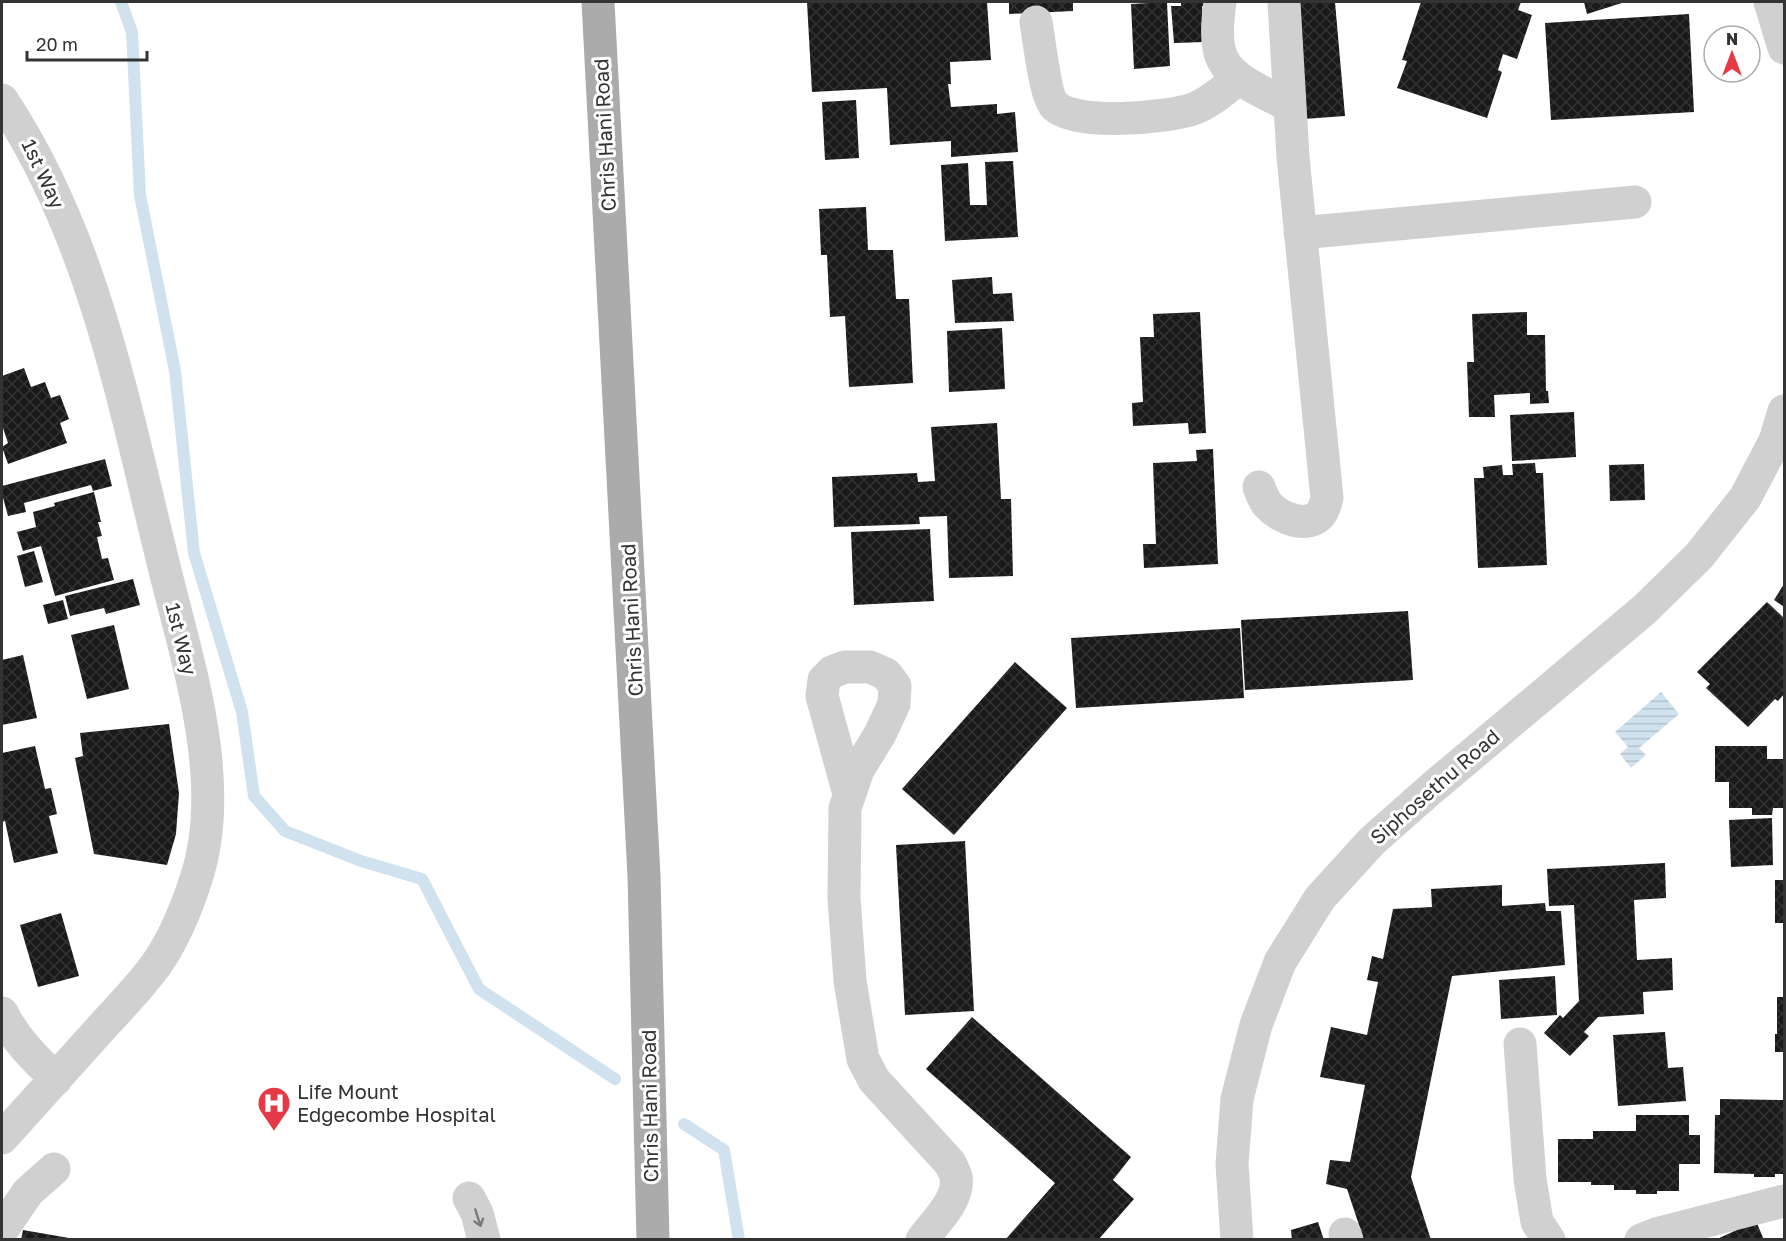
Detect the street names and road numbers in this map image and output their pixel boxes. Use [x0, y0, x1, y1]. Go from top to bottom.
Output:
street label: Chris Hani Road [588, 58, 620, 212]
street label: 1st Way [17, 135, 70, 212]
street label: Chris Hani Road [615, 543, 647, 697]
street label: 1st Way [161, 600, 203, 677]
street label: Siphosethu Road [1365, 724, 1504, 849]
street label: Chris Hani Road [636, 1029, 662, 1183]

